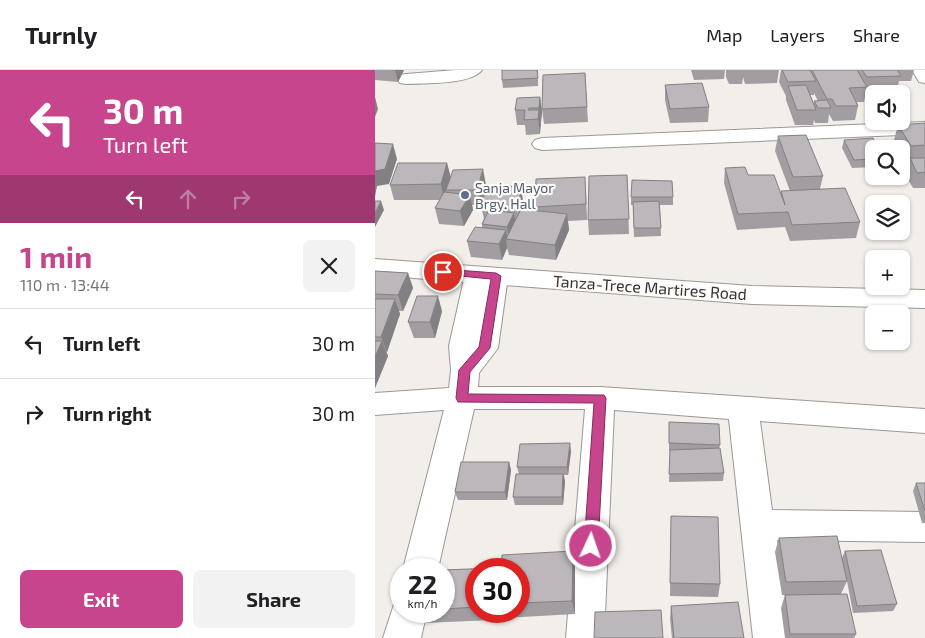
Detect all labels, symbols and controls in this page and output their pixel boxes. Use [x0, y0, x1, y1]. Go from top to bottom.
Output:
text: Turnly [25, 20, 97, 49]
text: Map [706, 24, 742, 46]
text: Layers [770, 24, 825, 46]
text: Share [853, 24, 900, 46]
map controls [865, 85, 910, 350]
button: sound [865, 85, 910, 130]
text: 30 m [103, 89, 183, 131]
icon: left [20, 90, 85, 155]
text: Turn left [103, 131, 188, 157]
button: search [865, 140, 910, 185]
place label: Sanja Mayor Brgy. Hall [475, 179, 554, 212]
icon: left [121, 185, 149, 213]
icon: ahead [174, 185, 202, 213]
icon: right [227, 185, 255, 213]
marker: Sanja Mayor Brgy. Hall [459, 189, 471, 201]
button: layers [865, 195, 910, 240]
text: 1 min [20, 238, 92, 274]
button: close [303, 240, 355, 292]
button: + [865, 250, 910, 295]
pin [422, 251, 464, 293]
icon: arrive [429, 258, 457, 286]
street label: Tanza-Trece Martires Road [552, 271, 748, 303]
text: 110 m · 13:44 [20, 275, 110, 294]
button: − [865, 305, 910, 350]
icon: left [20, 330, 48, 358]
text: Turn left [63, 332, 140, 355]
text: 30 m [312, 332, 355, 355]
icon: right [20, 400, 48, 428]
text: Turn right [63, 402, 151, 425]
text: 30 m [312, 402, 355, 425]
position arrow [564, 519, 616, 571]
speed limit sign: 30 [465, 558, 530, 623]
text: 22 [408, 569, 437, 599]
button: Exit [20, 570, 183, 628]
button: Share [193, 570, 355, 628]
text: km/h [408, 596, 437, 610]

